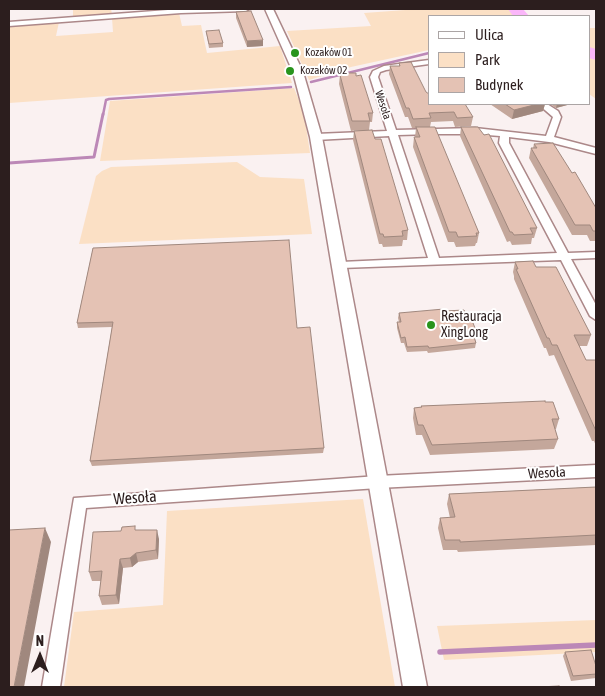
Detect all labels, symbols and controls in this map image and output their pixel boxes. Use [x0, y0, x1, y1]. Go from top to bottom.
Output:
legend [428, 15, 590, 105]
text: Ulica [475, 26, 504, 43]
place label: Kozaków 01 [305, 46, 352, 60]
marker: Kozaków 01 [289, 47, 301, 59]
text: Park [475, 51, 500, 68]
place label: Kozaków 02 [300, 64, 347, 78]
marker: Kozaków 02 [284, 65, 296, 77]
text: Budynek [475, 76, 523, 93]
street label: Wesoła [372, 89, 394, 121]
place label: Restauracja XingLong [441, 309, 502, 342]
marker: Restauracja XingLong [425, 319, 437, 331]
street label: Wesoła [528, 464, 566, 482]
street label: Wesoła [113, 487, 157, 509]
north arrow [15, 631, 65, 681]
text: N [36, 633, 44, 649]

